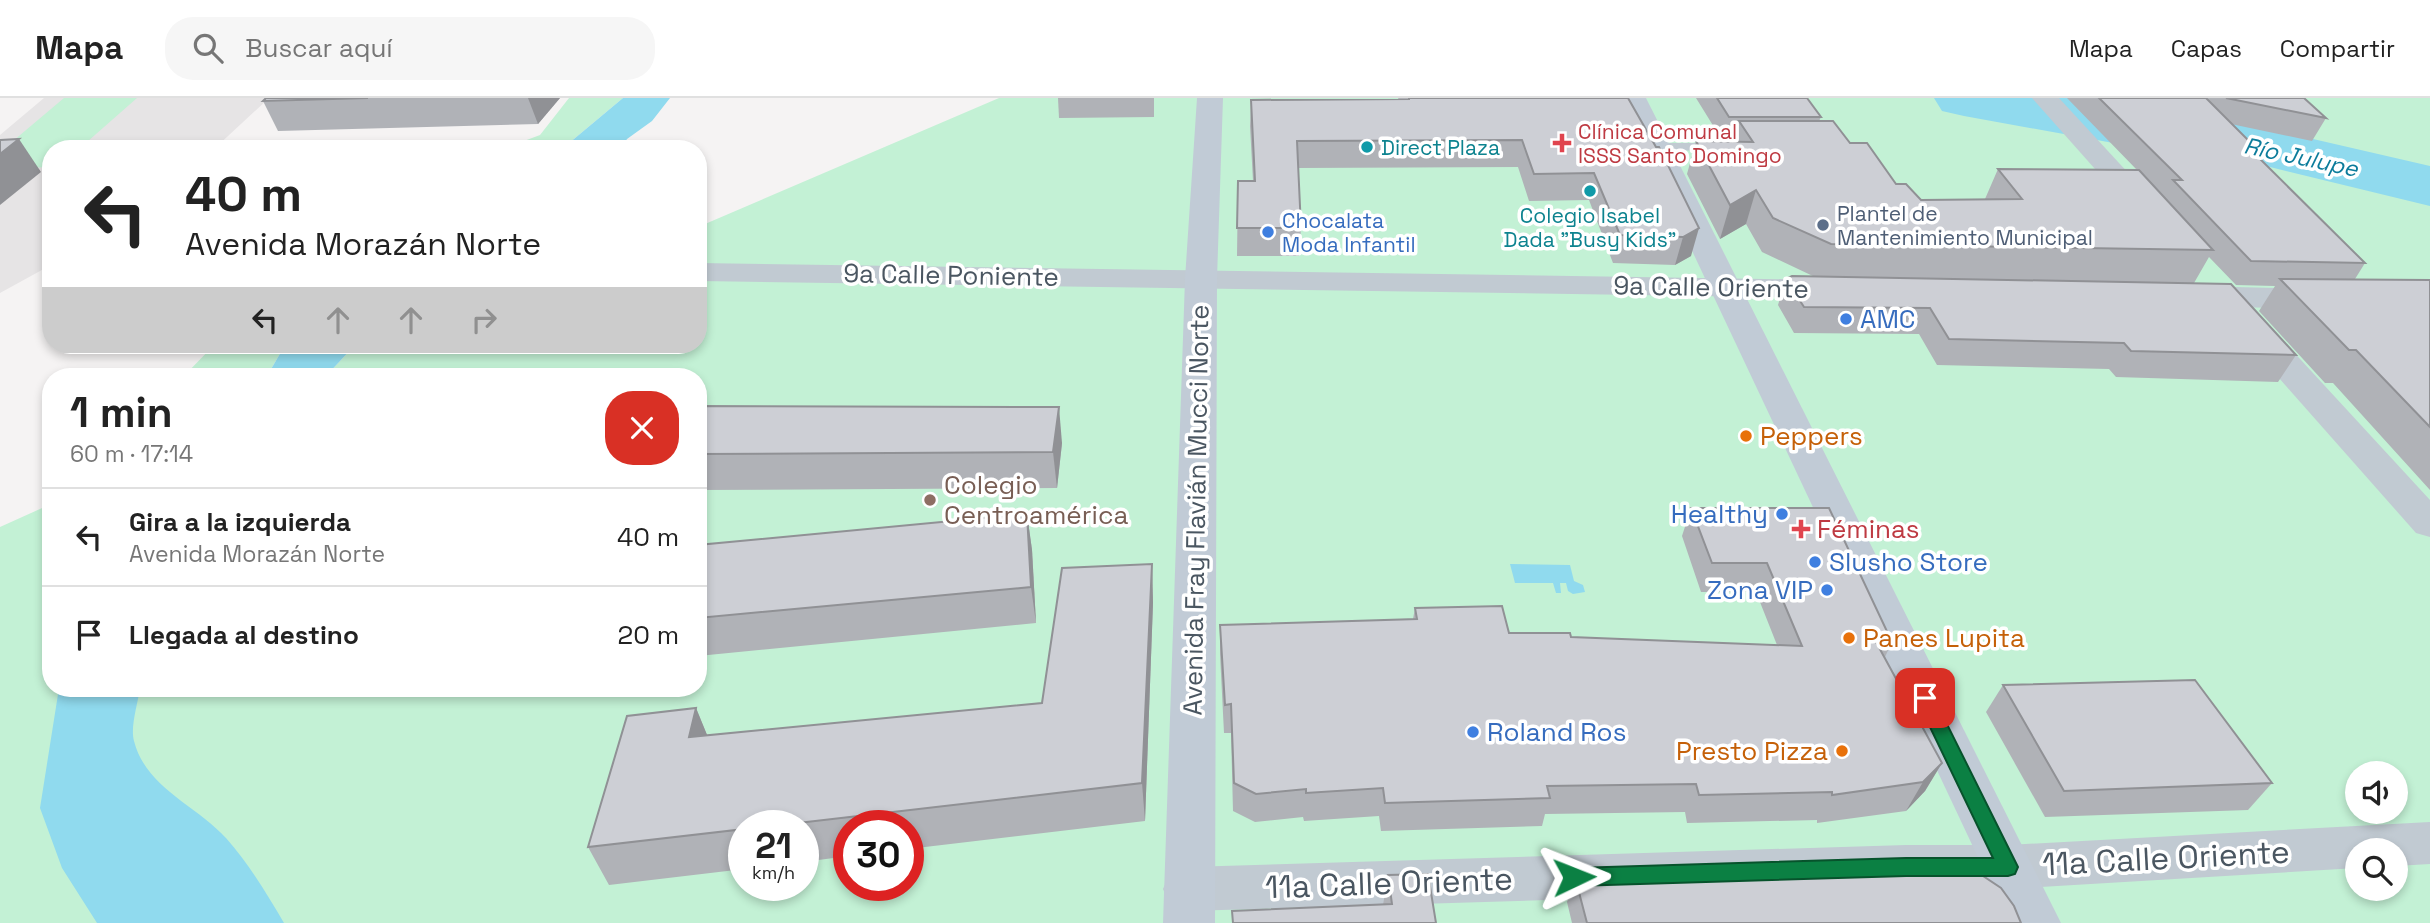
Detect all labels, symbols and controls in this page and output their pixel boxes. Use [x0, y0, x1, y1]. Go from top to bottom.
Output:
search box [165, 17, 655, 80]
text: Mapa [35, 27, 123, 69]
icon: search [189, 29, 227, 67]
text: Buscar aquí [245, 31, 393, 65]
text: Mapa [2069, 33, 2133, 64]
text: Capas [2171, 33, 2242, 64]
text: Compartir [2280, 33, 2395, 64]
place label: Clínica Comunal ISSS Santo Domingo [1578, 118, 1782, 169]
water label: Río Julupe [2241, 130, 2362, 184]
marker: Clínica Comunal ISSS Santo Domingo [1552, 133, 1572, 153]
place label: Direct Plaza [1381, 134, 1500, 161]
marker: Direct Plaza [1359, 139, 1375, 155]
text: 40 m [185, 163, 302, 225]
icon: left [70, 168, 161, 259]
marker: Colegio Isabel Dada "Busy Kids" [1582, 183, 1598, 199]
place label: Plantel de Mantenimiento Municipal [1837, 200, 2093, 251]
place label: Colegio Isabel Dada "Busy Kids" [1503, 202, 1677, 253]
place label: Chocalata Moda Infantil [1282, 207, 1416, 258]
marker: Plantel de Mantenimiento Municipal [1815, 217, 1831, 233]
text: Avenida Morazán Norte [185, 224, 541, 264]
marker: Chocalata Moda Infantil [1260, 224, 1276, 240]
street label: 9a Calle Poniente [843, 256, 1059, 294]
street label: 9a Calle Oriente [1613, 268, 1809, 306]
icon: left [246, 301, 284, 339]
icon: ahead [319, 301, 357, 339]
icon: ahead [392, 301, 430, 339]
icon: right [465, 301, 503, 339]
place label: AMC [1860, 302, 1916, 336]
street label: Avenida Fray Flavián Mucci Norte [1175, 304, 1217, 716]
marker: AMC [1838, 311, 1854, 327]
text: 1 min [70, 386, 173, 439]
button: close [605, 391, 679, 465]
place label: Peppers [1760, 419, 1863, 453]
marker: Peppers [1738, 428, 1754, 444]
text: 60 m · 17:14 [70, 439, 193, 469]
place label: Colegio Centroamérica [944, 468, 1128, 532]
marker: Colegio Centroamérica [922, 492, 938, 508]
place label: Healthy [1671, 497, 1768, 531]
text: Gira a la izquierda [129, 505, 351, 539]
marker: Healthy [1774, 506, 1790, 522]
place label: Féminas [1817, 512, 1920, 546]
icon: left [70, 518, 108, 556]
marker: Féminas [1791, 519, 1811, 539]
text: 40 m [617, 520, 679, 554]
text: Avenida Morazán Norte [129, 539, 385, 569]
place label: Slusho Store [1829, 545, 1988, 579]
marker: Slusho Store [1807, 554, 1823, 570]
place label: Zona VIP [1707, 573, 1813, 607]
marker: Zona VIP [1819, 582, 1835, 598]
icon: arrive [70, 616, 108, 654]
text: Llegada al destino [129, 618, 359, 652]
text: 20 m [618, 618, 679, 652]
place label: Panes Lupita [1863, 621, 2025, 655]
marker: Panes Lupita [1841, 630, 1857, 646]
pin [1895, 668, 1955, 728]
icon: arrive [1906, 679, 1944, 717]
place label: Roland Ros [1487, 715, 1626, 749]
marker: Roland Ros [1465, 724, 1481, 740]
place label: Presto Pizza [1676, 734, 1828, 768]
marker: Presto Pizza [1834, 743, 1850, 759]
map controls [2345, 761, 2408, 901]
button: sound [2345, 761, 2408, 824]
speed limit sign: 30 [833, 810, 924, 901]
text: 21 [755, 824, 792, 868]
street label: 11a Calle Oriente [2041, 832, 2291, 884]
button: search [2345, 838, 2408, 901]
position arrow [1537, 840, 1611, 914]
street label: 11a Calle Oriente [1265, 859, 1513, 907]
text: km/h [752, 861, 795, 884]

